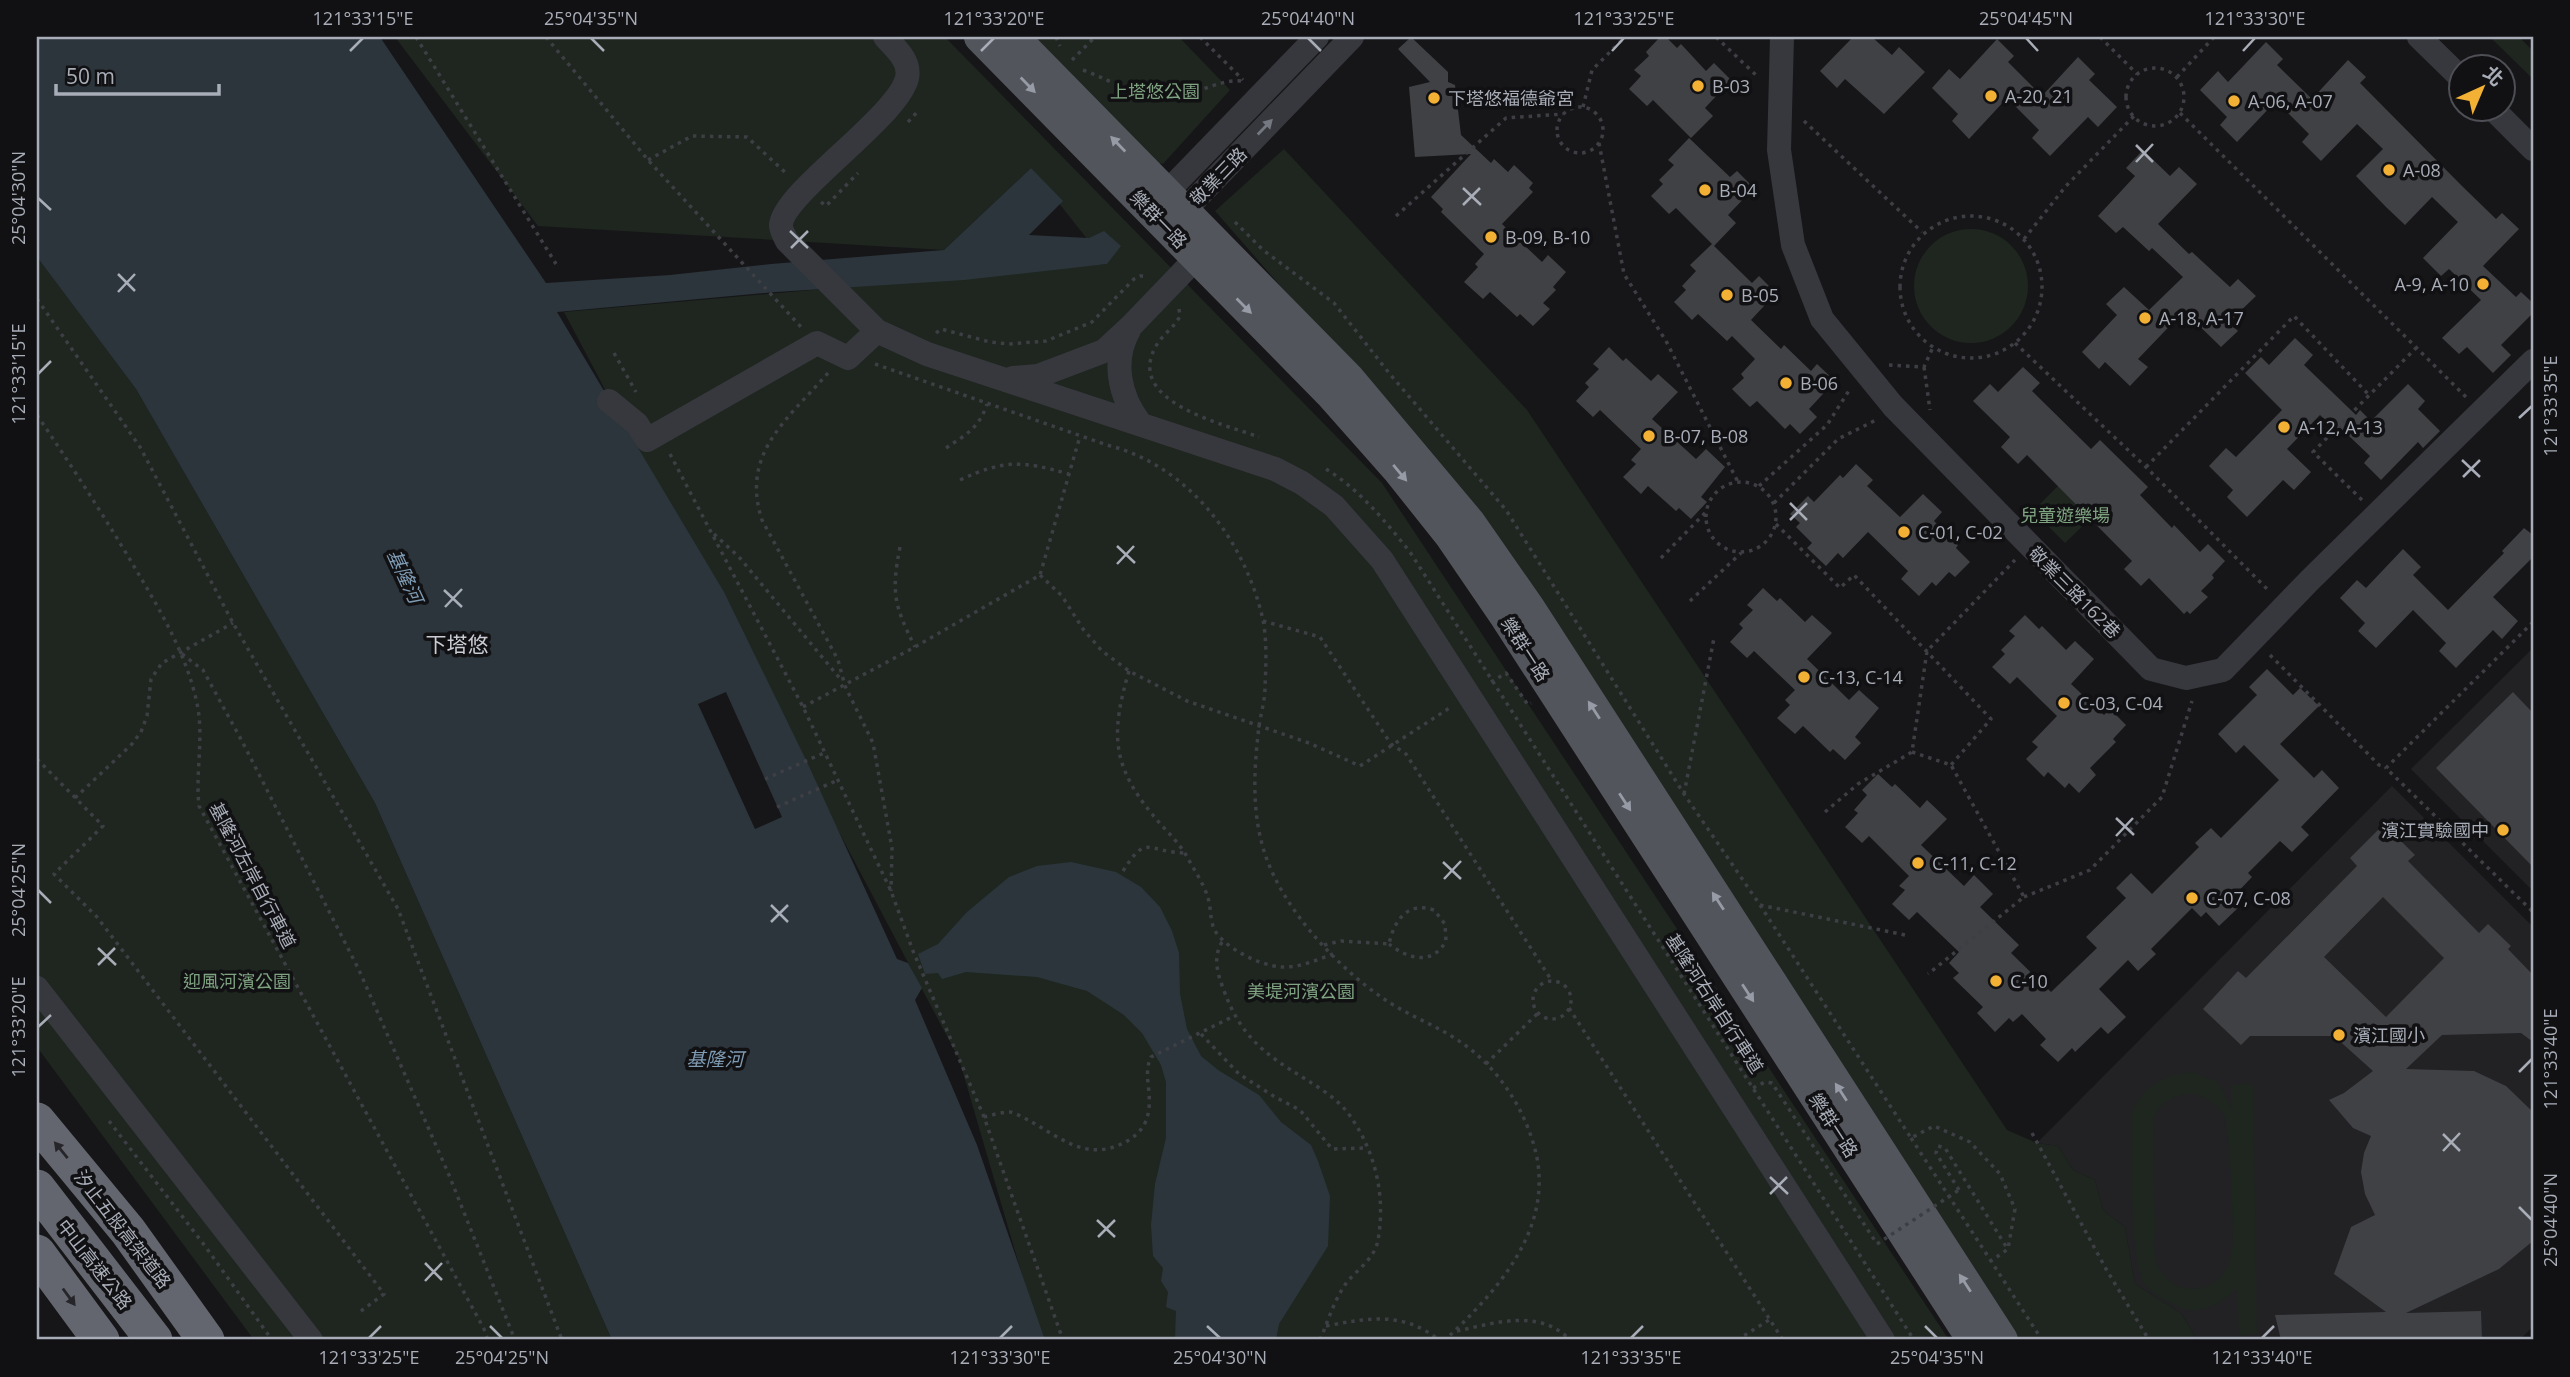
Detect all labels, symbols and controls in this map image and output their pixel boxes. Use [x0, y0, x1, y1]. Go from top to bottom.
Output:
text: 121°33'15"E [313, 6, 413, 30]
text: 25°04'35"N [544, 6, 638, 30]
text: 121°33'20"E [944, 6, 1044, 30]
text: 25°04'40"N [1261, 6, 1355, 30]
text: 121°33'25"E [1574, 6, 1674, 30]
text: 25°04'45"N [1979, 6, 2073, 30]
text: 121°33'30"E [2205, 6, 2305, 30]
scale bar [56, 52, 219, 96]
north arrow [2448, 52, 2518, 122]
text: 北 [2478, 60, 2510, 92]
text: 50 m [66, 62, 115, 90]
place label: B-03 [1712, 74, 1750, 98]
one-way arrow [1019, 77, 1036, 93]
marker: B-03 [1690, 78, 1706, 94]
park label: 上塔悠公園 [1110, 79, 1200, 103]
place label: A-20, 21 [2005, 84, 2073, 108]
place label: 下塔悠福德爺宮 [1448, 86, 1574, 110]
marker: A-20, 21 [1983, 88, 1999, 104]
place label: A-06, A-07 [2248, 89, 2333, 113]
marker: 下塔悠福德爺宮 [1426, 90, 1442, 106]
marker: A-06, A-07 [2226, 93, 2242, 109]
one-way arrow [1257, 118, 1274, 135]
one-way arrow [1110, 136, 1126, 152]
street label: 敬業三路 [1184, 142, 1252, 210]
text: 25°04'30"N [6, 151, 30, 245]
place label: A-08 [2403, 158, 2441, 182]
marker: A-08 [2381, 162, 2397, 178]
place label: B-04 [1719, 178, 1757, 202]
marker: B-04 [1697, 182, 1713, 198]
street label: 樂群一路 [1125, 185, 1193, 253]
place label: B-09, B-10 [1505, 225, 1590, 249]
marker: B-09, B-10 [1483, 229, 1499, 245]
place label: A-9, A-10 [2394, 272, 2469, 296]
marker: A-9, A-10 [2475, 276, 2491, 292]
place label: B-05 [1741, 283, 1779, 307]
marker: B-05 [1719, 287, 1735, 303]
one-way arrow [1236, 298, 1253, 315]
place label: A-18, A-17 [2159, 306, 2244, 330]
marker: A-18, A-17 [2137, 310, 2153, 326]
text: 121°33'15"E [6, 324, 30, 424]
text: 121°33'35"E [2538, 356, 2562, 456]
place label: B-06 [1800, 371, 1838, 395]
marker: B-06 [1778, 375, 1794, 391]
place label: A-12, A-13 [2298, 415, 2383, 439]
marker: A-12, A-13 [2276, 419, 2292, 435]
place label: B-07, B-08 [1663, 424, 1748, 448]
marker: B-07, B-08 [1641, 428, 1657, 444]
one-way arrow [1392, 463, 1407, 481]
park label: 兒童遊樂場 [2020, 503, 2110, 527]
place label: C-01, C-02 [1918, 520, 2003, 544]
marker: C-01, C-02 [1896, 524, 1912, 540]
street label: 敬業三路162巷 [2024, 541, 2126, 643]
water label: 基隆河 [381, 545, 431, 611]
street label: 樂群一路 [1496, 612, 1556, 686]
district label: 下塔悠 [426, 630, 489, 658]
place label: C-13, C-14 [1818, 665, 1903, 689]
marker: C-13, C-14 [1796, 669, 1812, 685]
place label: C-03, C-04 [2078, 691, 2163, 715]
marker: C-03, C-04 [2056, 695, 2072, 711]
one-way arrow [1588, 700, 1601, 719]
one-way arrow [1618, 792, 1631, 811]
street label: 基隆河左岸自行車道 [204, 798, 302, 952]
place label: 濱江實驗國中 [2381, 818, 2489, 842]
marker: 濱江實驗國中 [2495, 822, 2511, 838]
text: 25°04'25"N [6, 843, 30, 937]
place label: C-11, C-12 [1932, 851, 2017, 875]
marker: C-11, C-12 [1910, 855, 1926, 871]
place label: C-07, C-08 [2206, 886, 2291, 910]
marker: C-07, C-08 [2184, 890, 2200, 906]
one-way arrow [1711, 891, 1724, 910]
street label: 基隆河右岸自行車道 [1661, 929, 1769, 1077]
park label: 迎風河濱公園 [183, 969, 291, 993]
place label: C-10 [2010, 969, 2048, 993]
marker: C-10 [1988, 973, 2004, 989]
text: 121°33'20"E [6, 977, 30, 1077]
park label: 美堤河濱公園 [1247, 979, 1355, 1003]
one-way arrow [1742, 983, 1755, 1002]
text: 121°33'40"E [2538, 1009, 2562, 1109]
place label: 濱江國小 [2353, 1023, 2425, 1047]
marker: 濱江國小 [2331, 1027, 2347, 1043]
water label: 基隆河 [686, 1046, 747, 1072]
one-way arrow [1835, 1082, 1848, 1102]
street label: 樂群一路 [1804, 1088, 1864, 1162]
one-way arrow [53, 1141, 68, 1159]
street label: 汐止五股高架道路 [69, 1165, 177, 1293]
text: 25°04'40"N [2538, 1173, 2562, 1267]
street label: 中山高速公路 [52, 1214, 138, 1314]
one-way arrow [1958, 1273, 1971, 1293]
one-way arrow [62, 1287, 76, 1306]
text: 121°33'25"E [319, 1345, 419, 1369]
text: 25°04'25"N [455, 1345, 549, 1369]
text: 121°33'30"E [950, 1345, 1050, 1369]
text: 25°04'30"N [1173, 1345, 1267, 1369]
text: 121°33'35"E [1581, 1345, 1681, 1369]
text: 25°04'35"N [1890, 1345, 1984, 1369]
text: 121°33'40"E [2212, 1345, 2312, 1369]

